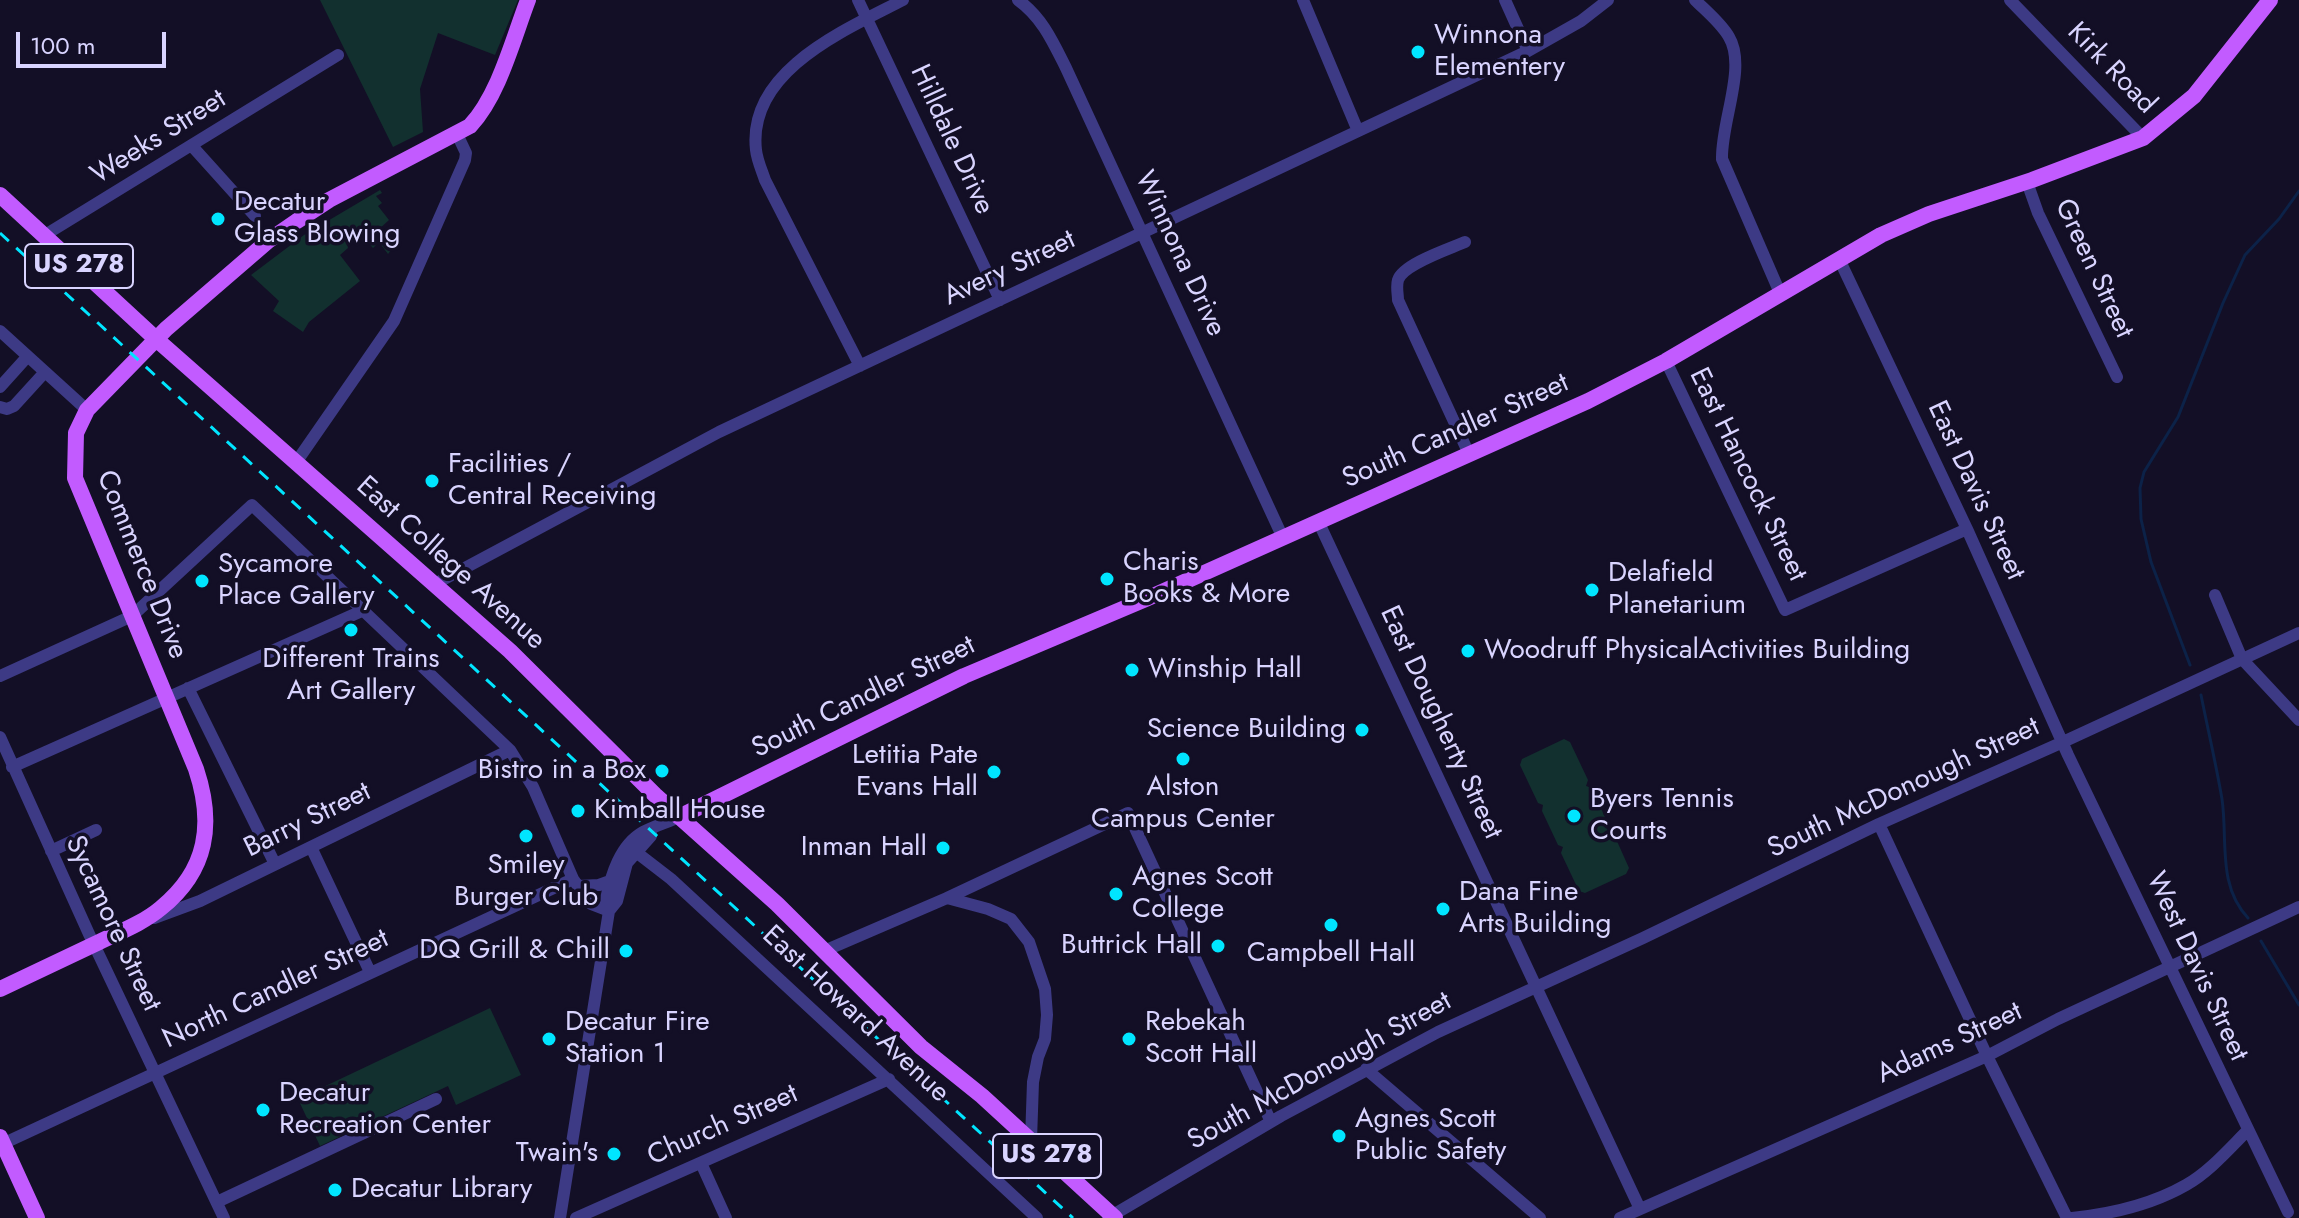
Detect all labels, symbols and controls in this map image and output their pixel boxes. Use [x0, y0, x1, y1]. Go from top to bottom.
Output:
scale bar [20, 16, 170, 66]
street label: Kirk Road [2059, 16, 2163, 122]
place label: Winnona Elementery [1434, 19, 1565, 85]
text: 100 m [30, 28, 96, 63]
marker: Winnona Elementery [1409, 43, 1427, 61]
street label: Hilldale Drive [902, 60, 1000, 220]
street label: Weeks Street [85, 83, 233, 193]
street label: Winnona Drive [1126, 166, 1232, 342]
place label: Decatur Glass Blowing [234, 186, 400, 252]
street label: Green Street [2046, 194, 2140, 344]
marker: Decatur Glass Blowing [209, 210, 227, 228]
street label: Avery Street [939, 224, 1081, 314]
road number: US 278 [25, 244, 133, 288]
street label: East Hancock Street [1681, 363, 1813, 587]
street label: South Candler Street [1338, 367, 1574, 497]
street label: East Davis Street [1919, 396, 2031, 586]
place label: Facilities / Central Receiving [448, 448, 656, 514]
street label: Commerce Drive [88, 466, 194, 664]
street label: East College Avenue [348, 470, 552, 658]
marker: Facilities / Central Receiving [423, 472, 441, 490]
place label: Charis Books & More [1123, 546, 1290, 612]
place label: Sycamore Place Gallery [218, 548, 375, 614]
place label: Delafield Planetarium [1608, 557, 1746, 623]
marker: Charis Books & More [1098, 570, 1116, 588]
marker: Sycamore Place Gallery [193, 572, 211, 590]
marker: Delafield Planetarium [1583, 581, 1601, 599]
street label: East Dougherty Street [1371, 601, 1509, 845]
marker: Different Trains Art Gallery [342, 621, 360, 639]
street label: South Candler Street [747, 629, 981, 767]
place label: Woodruff PhysicalActivities Building [1484, 634, 1910, 668]
marker: Woodruff PhysicalActivities Building [1459, 642, 1477, 660]
place label: Different Trains Art Gallery [262, 643, 440, 709]
place label: Winship Hall [1148, 653, 1302, 687]
marker: Winship Hall [1123, 661, 1141, 679]
street label: South McDonough Street [1763, 711, 2045, 867]
place label: Science Building [1147, 713, 1346, 747]
marker: Science Building [1353, 721, 1371, 739]
place label: Letitia Pate Evans Hall [852, 739, 978, 805]
marker: Alston Campus Center [1174, 750, 1192, 768]
place label: Bistro in a Box [478, 754, 646, 788]
marker: Bistro in a Box [653, 762, 671, 780]
marker: Letitia Pate Evans Hall [985, 763, 1003, 781]
place label: Alston Campus Center [1091, 771, 1275, 837]
street label: Barry Street [239, 776, 377, 866]
place label: Byers Tennis Courts [1590, 783, 1734, 849]
place label: Kimball House [594, 794, 765, 828]
marker: Kimball House [569, 802, 587, 820]
marker: Byers Tennis Courts [1565, 807, 1583, 825]
marker: Smiley Burger Club [517, 827, 535, 845]
street label: Sycamore Street [57, 831, 167, 1017]
place label: Inman Hall [801, 831, 927, 865]
marker: Inman Hall [934, 839, 952, 857]
place label: Smiley Burger Club [454, 849, 598, 915]
place label: Agnes Scott College [1132, 861, 1273, 927]
street label: West Davis Street [2138, 867, 2254, 1067]
place label: Dana Fine Arts Building [1459, 876, 1611, 942]
marker: Agnes Scott College [1107, 885, 1125, 903]
marker: Dana Fine Arts Building [1434, 900, 1452, 918]
marker: Campbell Hall [1322, 916, 1340, 934]
street label: East Howard Avenue [754, 920, 956, 1110]
street label: North Candler Street [158, 923, 394, 1057]
place label: Buttrick Hall [1061, 929, 1202, 963]
place label: DQ Grill & Chill [419, 934, 610, 968]
marker: Buttrick Hall [1209, 937, 1227, 955]
place label: Campbell Hall [1247, 937, 1415, 971]
marker: DQ Grill & Chill [617, 942, 635, 960]
street label: South McDonough Street [1182, 986, 1458, 1158]
street label: Adams Street [1872, 996, 2028, 1092]
place label: Decatur Fire Station 1 [565, 1006, 710, 1072]
place label: Rebekah Scott Hall [1145, 1006, 1257, 1072]
marker: Decatur Fire Station 1 [540, 1030, 558, 1048]
marker: Rebekah Scott Hall [1120, 1030, 1138, 1048]
place label: Decatur Recreation Center [279, 1077, 491, 1143]
street label: Church Street [643, 1078, 803, 1174]
marker: Decatur Recreation Center [254, 1101, 272, 1119]
place label: Agnes Scott Public Safety [1355, 1103, 1506, 1169]
marker: Agnes Scott Public Safety [1330, 1127, 1348, 1145]
road number: US 278 [993, 1134, 1101, 1178]
place label: Twain's [516, 1137, 598, 1171]
marker: Twain's [605, 1145, 623, 1163]
place label: Decatur Library [351, 1173, 532, 1207]
marker: Decatur Library [326, 1181, 344, 1199]

